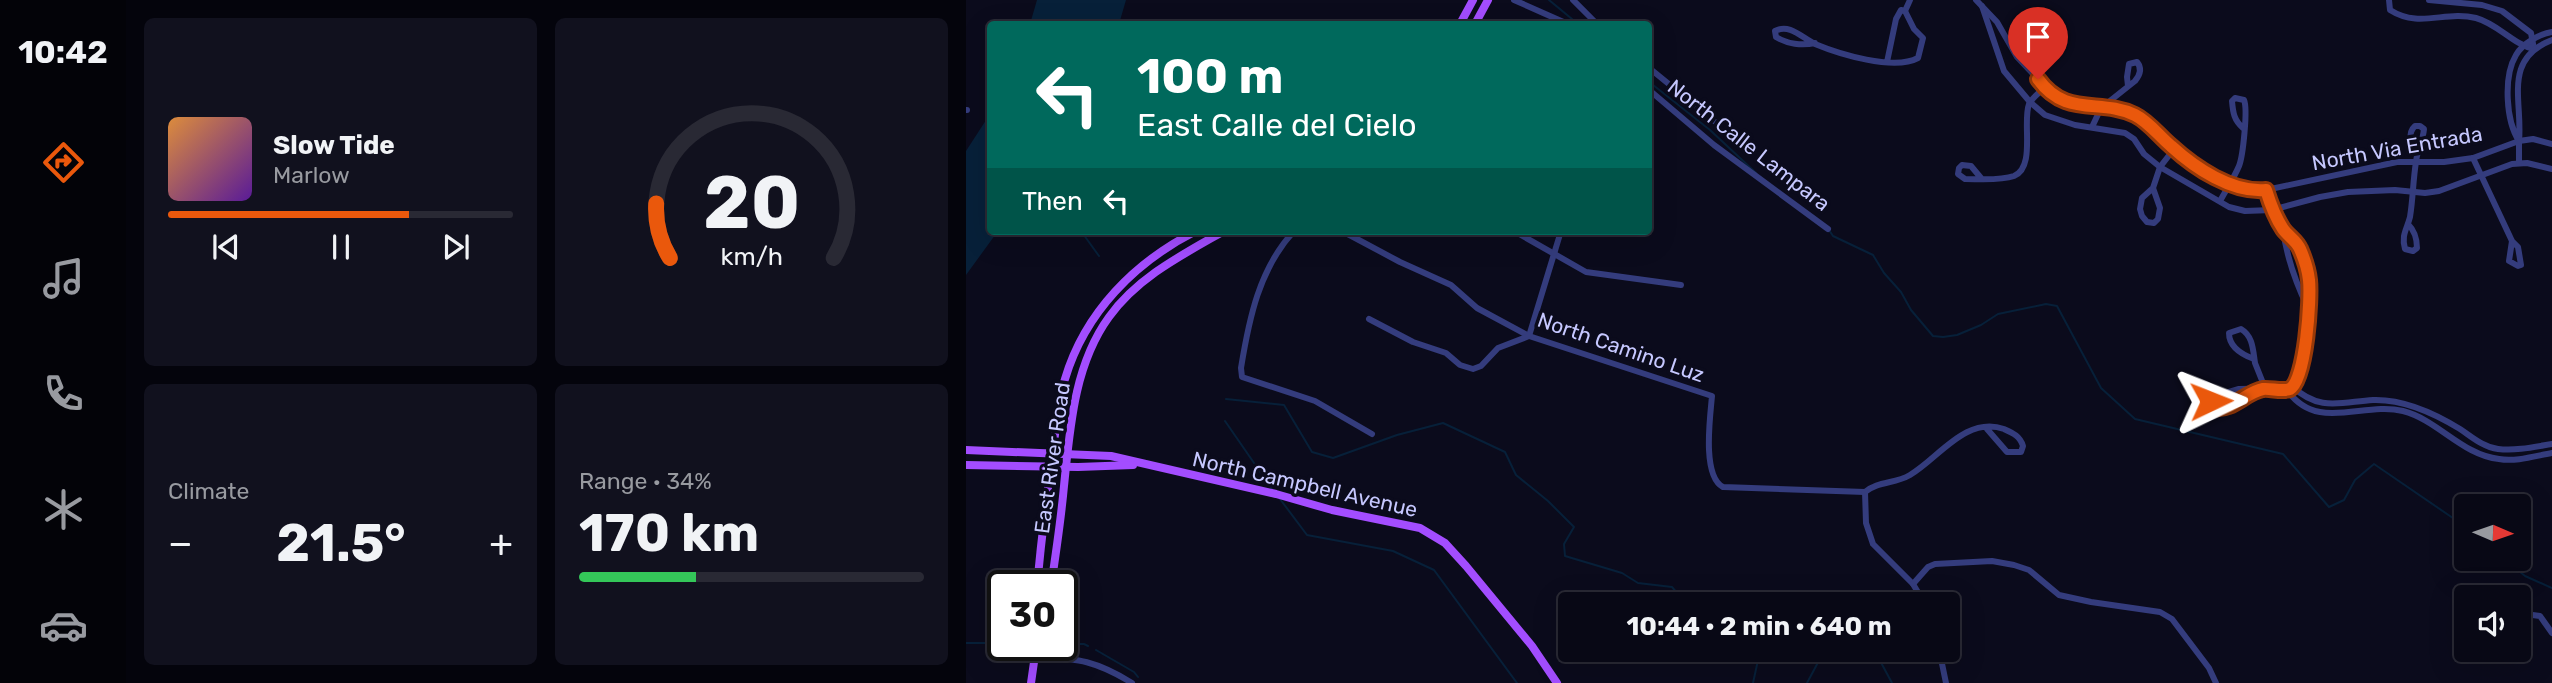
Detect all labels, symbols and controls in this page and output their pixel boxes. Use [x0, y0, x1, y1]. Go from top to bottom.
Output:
pin [2008, 7, 2068, 79]
icon: arrive [2019, 18, 2057, 56]
text: 10:42 [18, 33, 108, 71]
text: 100 m [1137, 47, 1283, 105]
icon: left [1022, 49, 1113, 140]
street label: North Calle Lampara [1663, 74, 1835, 216]
text: East Calle del Cielo [1137, 106, 1417, 144]
street label: North Via Entrada [2310, 121, 2484, 175]
text: Slow Tide [273, 130, 395, 161]
icon: directions [39, 138, 88, 187]
text: 20 [703, 160, 800, 246]
text: Marlow [273, 161, 350, 189]
icon: left [1097, 182, 1135, 220]
text: Then [1022, 186, 1083, 217]
icon: previous [207, 228, 245, 266]
icon: pause [322, 228, 360, 266]
icon: next [437, 228, 475, 266]
text: km/h [720, 242, 783, 271]
icon: music [39, 254, 88, 303]
street label: North Camino Luz [1534, 307, 1708, 387]
position arrow [2174, 364, 2248, 438]
icon: phone [39, 369, 88, 418]
street label: East River Road [1029, 381, 1075, 535]
street label: North Campbell Avenue [1190, 446, 1420, 522]
text: Range · 34% [579, 467, 712, 495]
text: Climate [168, 477, 249, 505]
icon: climate [39, 485, 88, 534]
north arrow [2454, 494, 2530, 570]
map controls [2454, 494, 2531, 662]
text: 170 km [579, 502, 759, 564]
text: 21.5° [276, 512, 406, 574]
text: − [168, 520, 193, 566]
text: + [489, 520, 513, 566]
speed limit sign: 30 [987, 570, 1078, 661]
button: sound [2454, 585, 2531, 662]
icon: car [39, 601, 88, 650]
text: 10:44 · 2 min · 640 m [1626, 611, 1892, 642]

